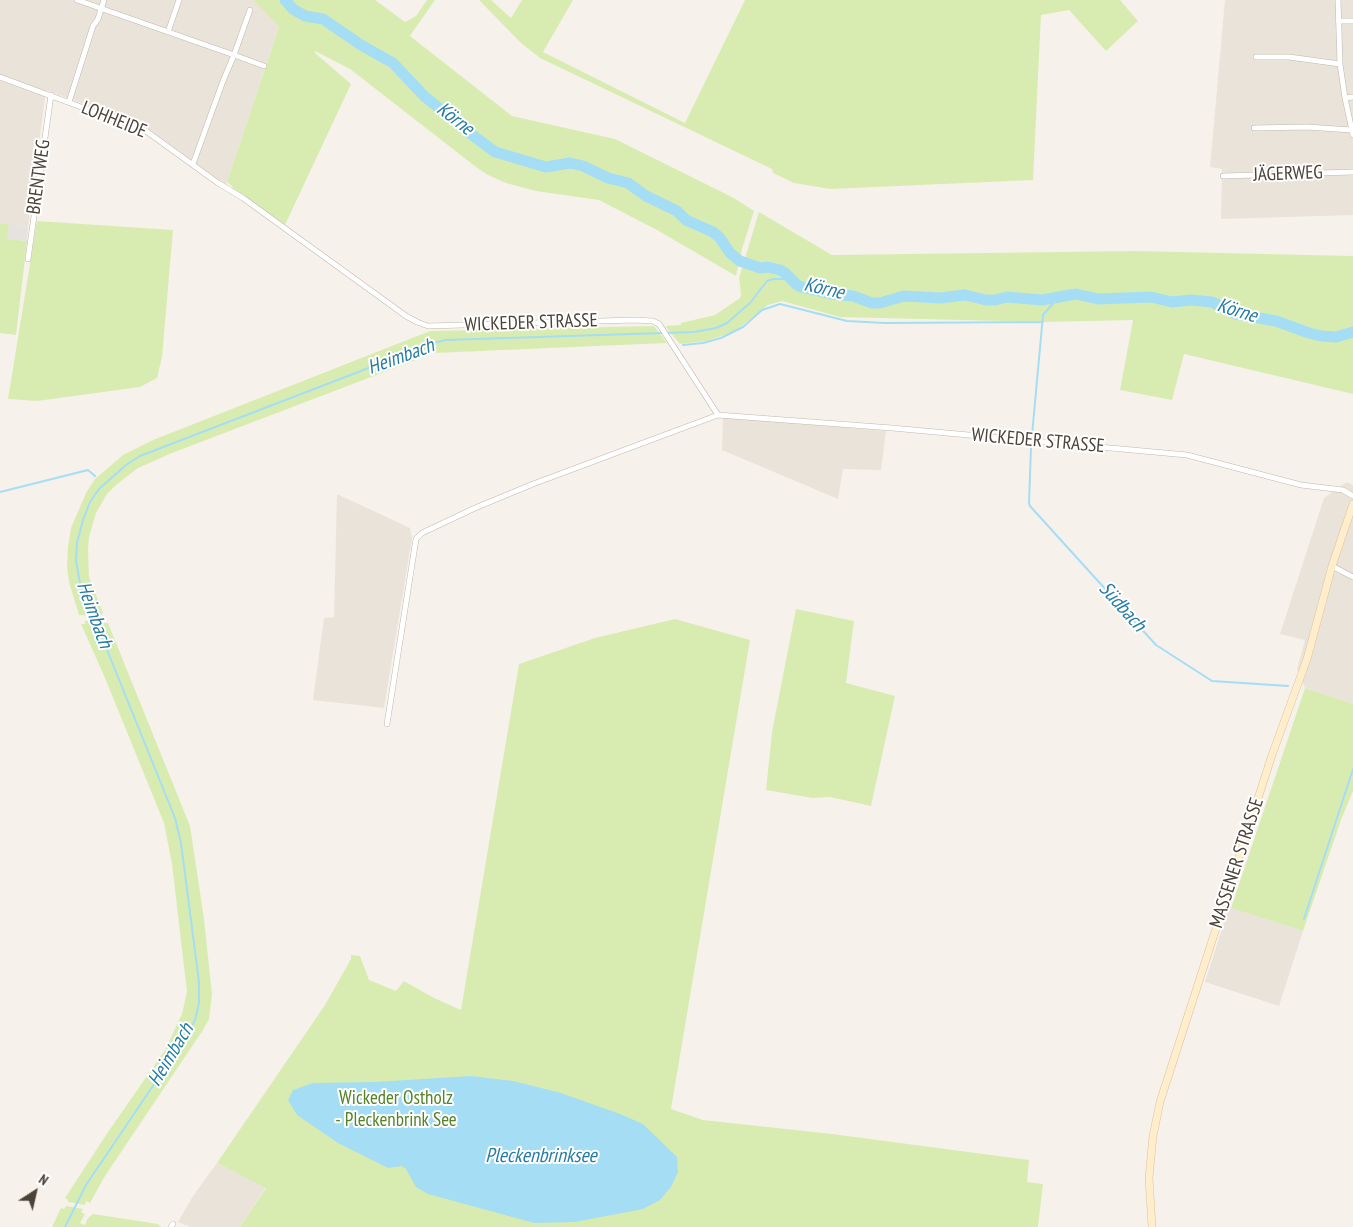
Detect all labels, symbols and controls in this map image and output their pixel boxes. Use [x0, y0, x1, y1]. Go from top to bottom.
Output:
street label: LOHHEIDE [78, 97, 150, 143]
water label: Körne [432, 97, 478, 141]
street label: BRENTWEG [22, 138, 56, 216]
street label: JÄGERWEG [1253, 161, 1323, 187]
water label: Körne [802, 273, 846, 305]
water label: Körne [1214, 294, 1260, 328]
street label: WICKEDER STRASSE [464, 309, 598, 337]
water label: Heimbach [365, 334, 437, 380]
street label: WICKEDER STRASSE [971, 424, 1105, 458]
water label: Südbach [1094, 577, 1150, 637]
water label: Heimbach [71, 579, 117, 651]
street label: MASSENER STRASSE [1205, 795, 1269, 931]
water label: Heimbach [143, 1019, 199, 1091]
park label: Wickeder Ostholz - Pleckenbrink See [335, 1088, 457, 1132]
water label: Pleckenbrinksee [485, 1144, 597, 1168]
north arrow [10, 1167, 60, 1217]
text: N [35, 1170, 52, 1189]

